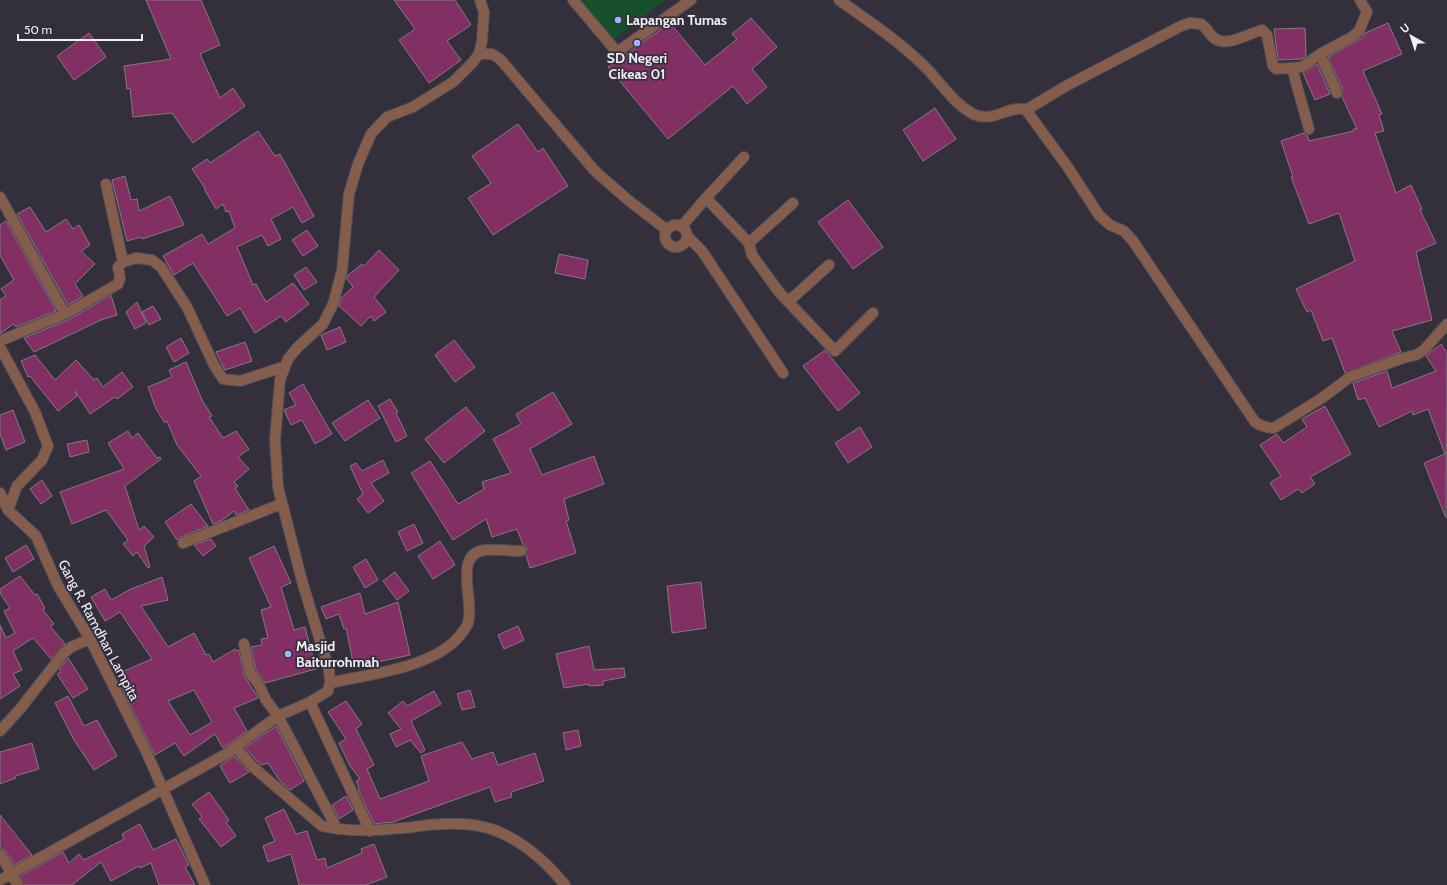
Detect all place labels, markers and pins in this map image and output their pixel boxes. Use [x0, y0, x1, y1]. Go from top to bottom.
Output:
place label: Lapangan Tumas [626, 11, 727, 29]
marker: Lapangan Tumas [613, 15, 623, 25]
marker: SD Negeri Cikeas 01 [632, 38, 642, 48]
place label: SD Negeri Cikeas 01 [607, 49, 667, 83]
place label: Masjid Baiturrohmah [296, 637, 379, 671]
marker: Masjid Baiturrohmah [283, 649, 293, 659]

